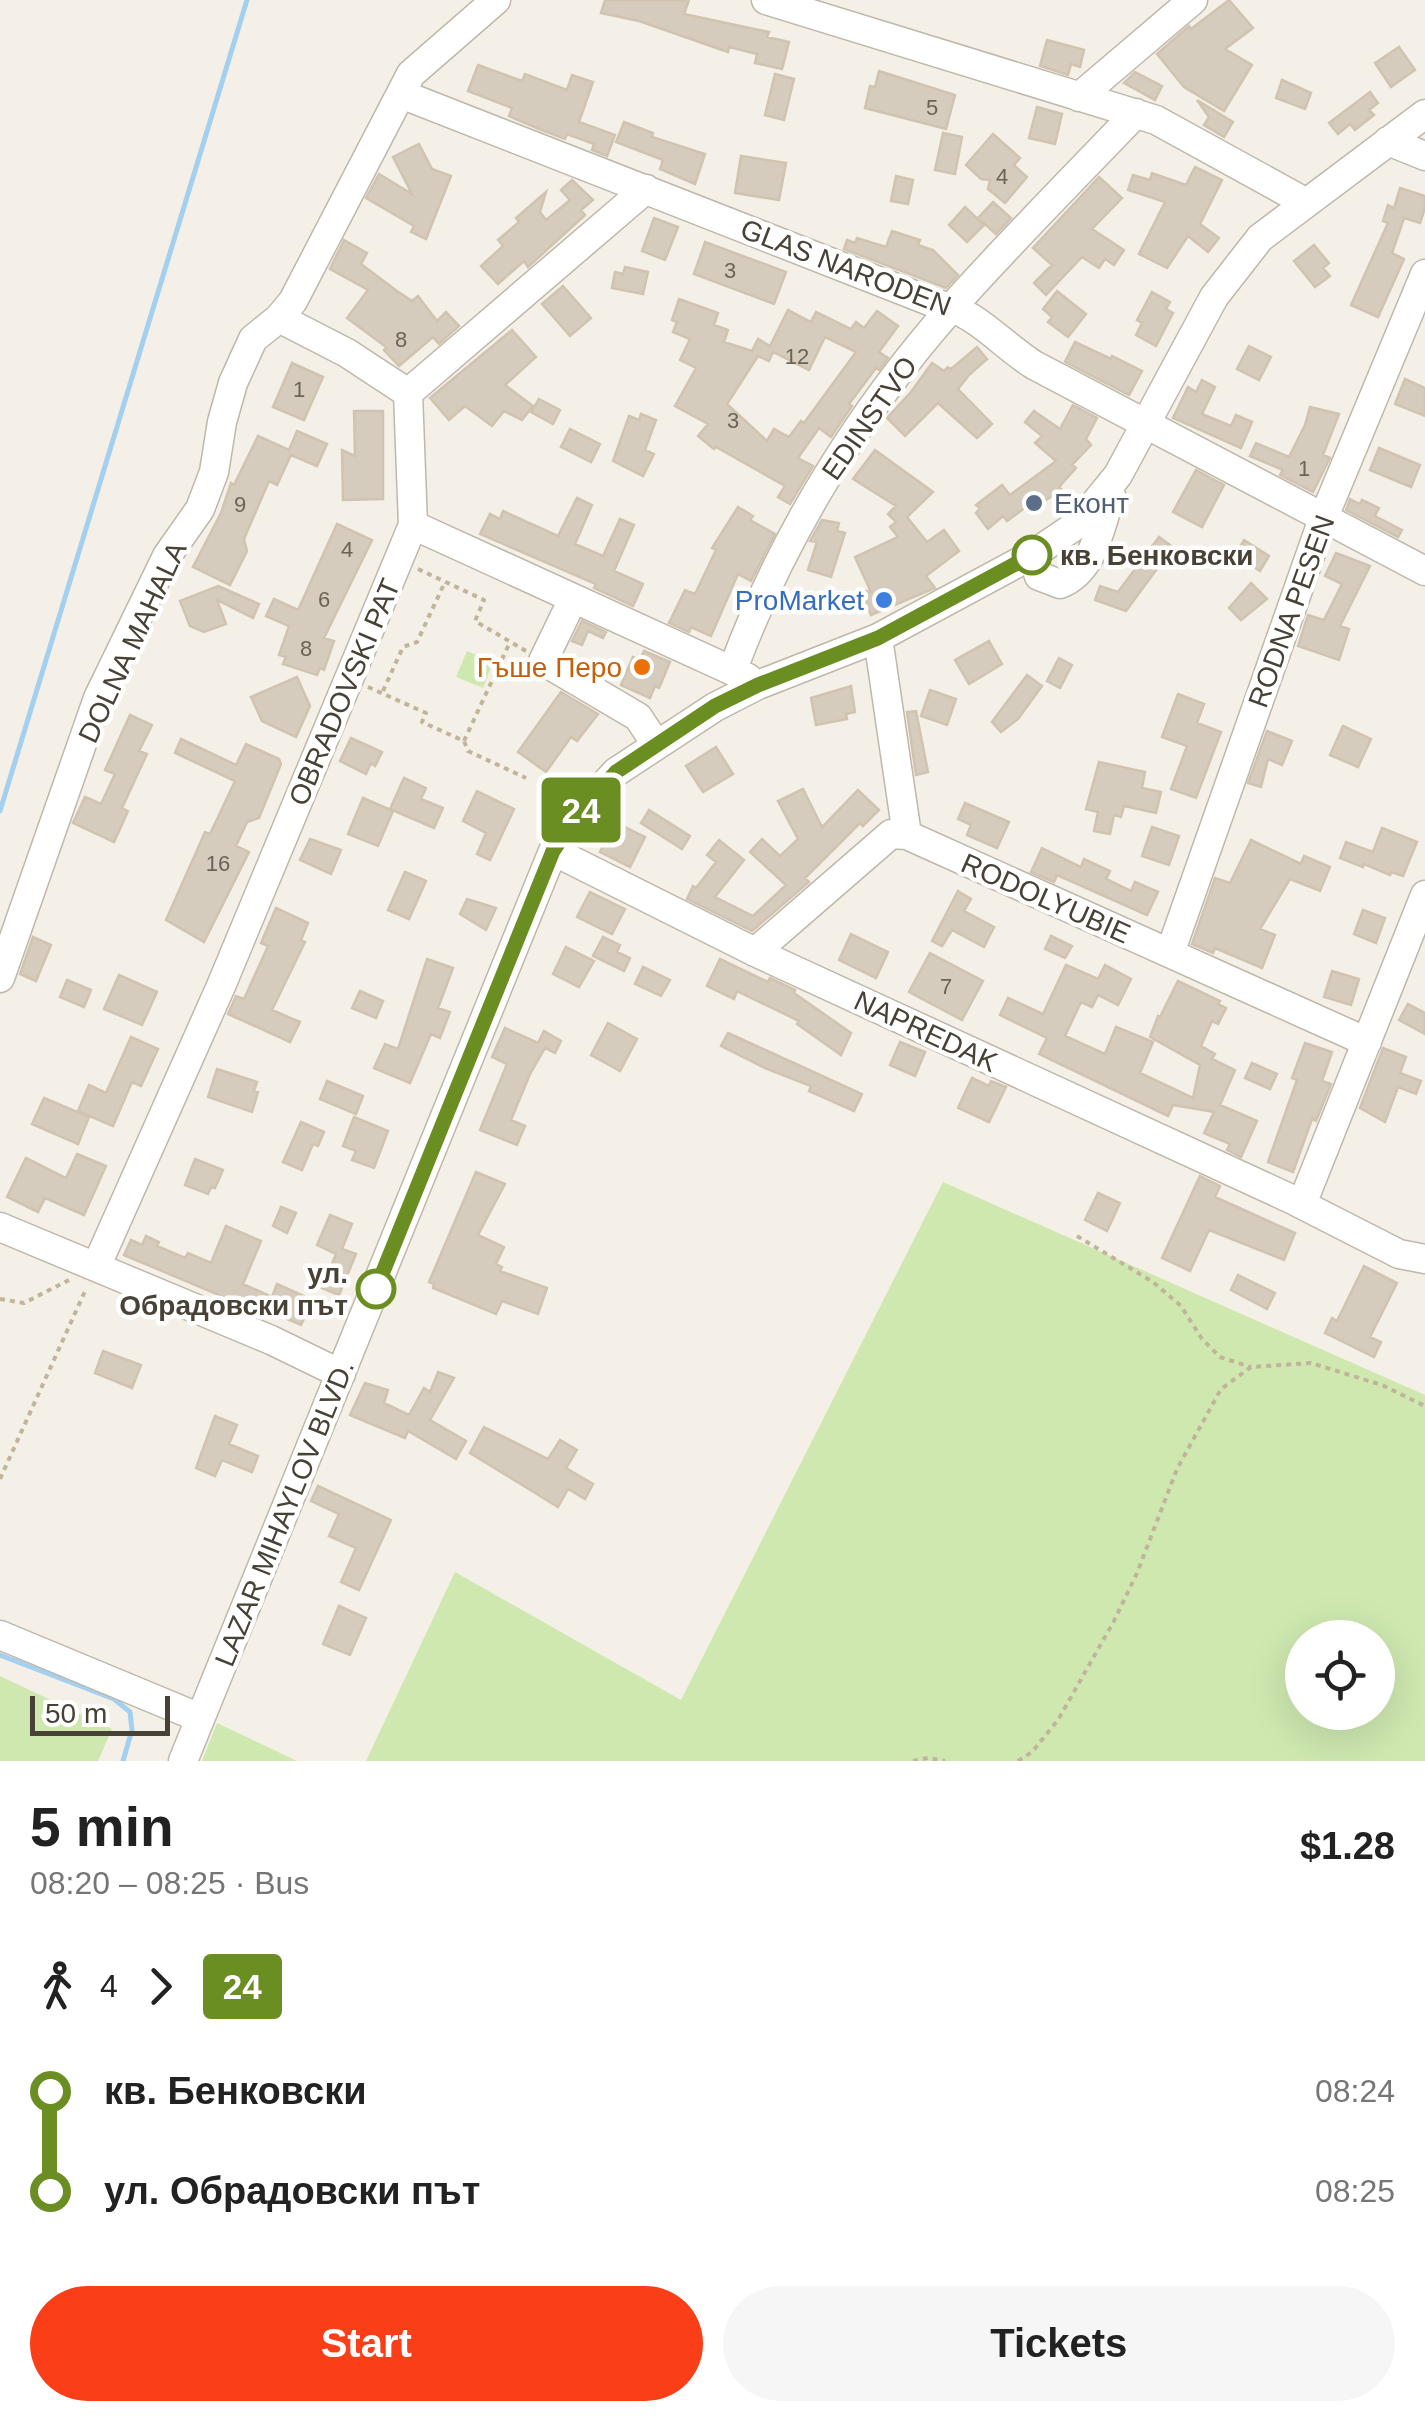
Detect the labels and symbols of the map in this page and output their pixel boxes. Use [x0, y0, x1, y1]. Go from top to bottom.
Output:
house number: 5 [926, 95, 938, 120]
house number: 4 [996, 164, 1008, 189]
street label: GLAS NARODEN [736, 213, 955, 322]
house number: 3 [724, 258, 736, 283]
house number: 8 [395, 327, 407, 352]
house number: 12 [785, 344, 809, 369]
street label: EDINSTVO [816, 351, 923, 486]
house number: 1 [293, 377, 305, 402]
house number: 3 [727, 408, 739, 433]
house number: 1 [1298, 456, 1310, 481]
place label: Еконт [1054, 488, 1129, 519]
house number: 9 [234, 492, 246, 517]
marker: Еконт [1023, 492, 1045, 514]
street label: RODNA PESEN [1242, 511, 1341, 712]
marker: кв. Бенковски [1013, 536, 1051, 574]
street label: DOLNA MAHALA [72, 537, 193, 747]
house number: 4 [341, 537, 353, 562]
place label: кв. Бенковски [1060, 540, 1253, 571]
street label: OBRADOVSKI PAT [283, 574, 406, 810]
place label: ProMarket [735, 585, 864, 616]
house number: 6 [318, 587, 330, 612]
marker: ProMarket [873, 589, 895, 611]
house number: 8 [300, 636, 312, 661]
place label: Гъше Перо [477, 652, 622, 683]
marker: Гъше Перо [631, 656, 653, 678]
line badge: 24 [536, 778, 626, 842]
street label: RODOLYUBIE [957, 847, 1135, 950]
house number: 16 [206, 851, 230, 876]
house number: 7 [940, 974, 952, 999]
street label: NAPREDAK [849, 985, 1002, 1078]
place label: ул. Обрадовски път [119, 1258, 348, 1321]
marker: ул. Обрадовски път [357, 1270, 395, 1308]
street label: LAZAR MIHAYLOV BLVD. [209, 1356, 360, 1671]
scale bar [30, 1691, 170, 1736]

